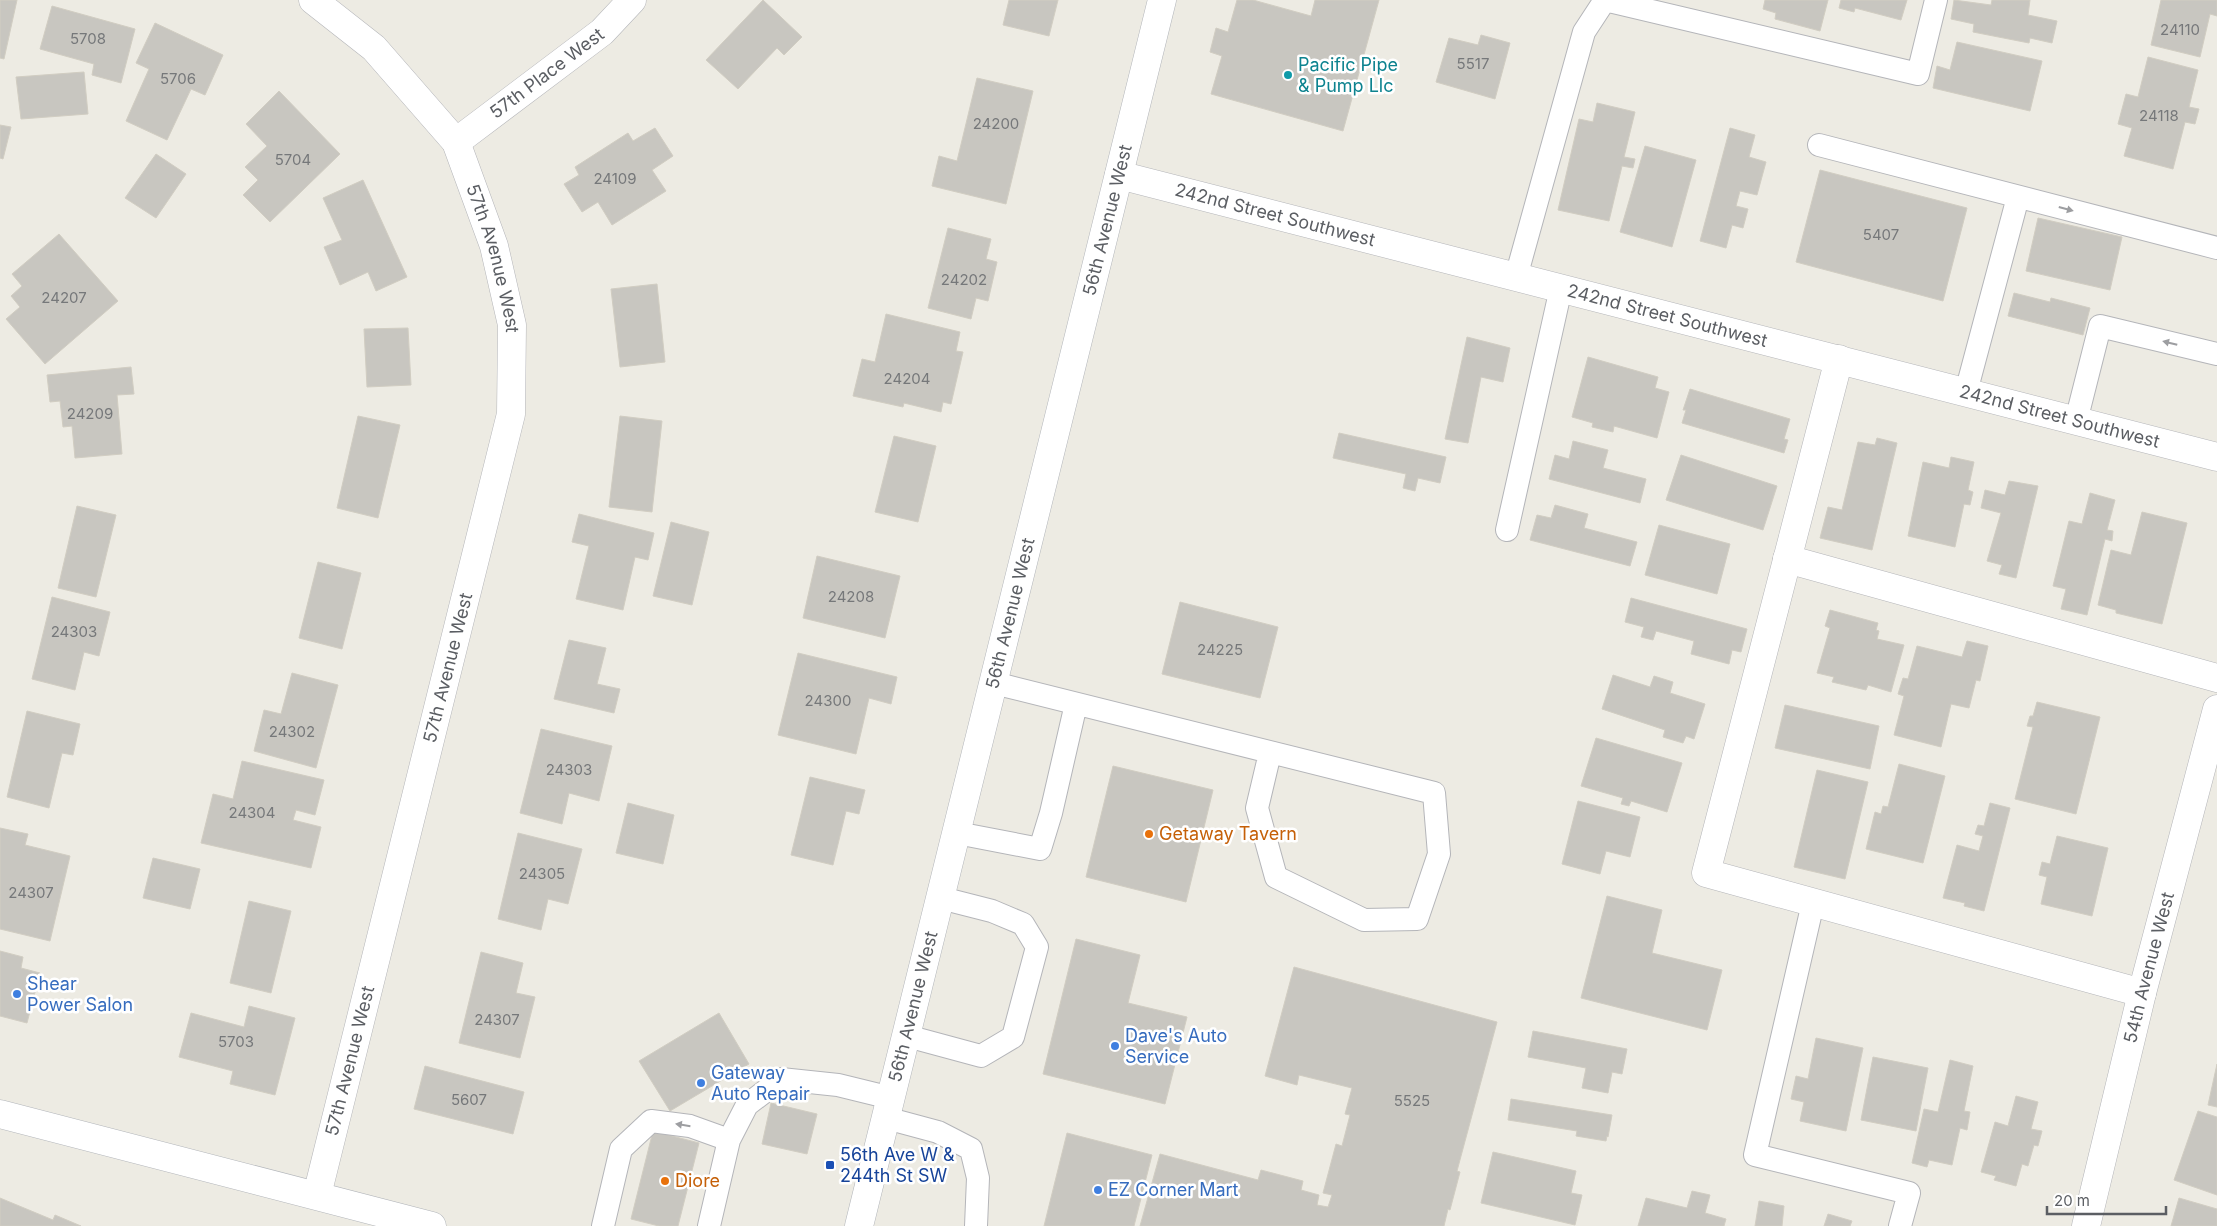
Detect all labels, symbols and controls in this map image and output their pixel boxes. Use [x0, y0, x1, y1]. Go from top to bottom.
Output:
house number: 24110 [2160, 20, 2200, 39]
street label: 57th Place West [486, 23, 608, 123]
house number: 5708 [70, 29, 106, 48]
place label: Pacific Pipe & Pump Llc [1298, 54, 1398, 96]
house number: 5517 [1457, 54, 1489, 73]
house number: 5706 [160, 69, 196, 88]
marker: Pacific Pipe & Pump Llc [1282, 69, 1294, 81]
house number: 24118 [2139, 106, 2179, 125]
house number: 24200 [973, 114, 1019, 133]
street label: 56th Avenue West [1078, 142, 1136, 298]
house number: 5704 [275, 150, 311, 169]
house number: 24109 [593, 169, 637, 188]
street label: 242nd Street Southwest [1173, 179, 1377, 250]
street label: 57th Avenue West [462, 181, 523, 333]
one-way arrow [2058, 205, 2073, 213]
house number: 5407 [1863, 225, 1899, 244]
house number: 24202 [941, 270, 987, 289]
street label: 242nd Street Southwest [1565, 280, 1770, 351]
house number: 24207 [41, 288, 87, 307]
one-way arrow [2162, 339, 2177, 347]
house number: 24204 [884, 369, 930, 388]
street label: 242nd Street Southwest [1957, 380, 2162, 452]
house number: 24209 [67, 404, 113, 423]
street label: 56th Avenue West [981, 536, 1039, 691]
house number: 24208 [828, 587, 874, 606]
street label: 57th Avenue West [419, 591, 476, 745]
house number: 24303 [51, 622, 97, 641]
house number: 24225 [1197, 640, 1243, 659]
house number: 24300 [805, 691, 851, 710]
house number: 24302 [269, 722, 315, 741]
house number: 24303 [546, 760, 592, 779]
house number: 24304 [228, 803, 276, 822]
place label: Getaway Tavern [1159, 823, 1297, 844]
marker: Getaway Tavern [1143, 828, 1155, 840]
house number: 24305 [519, 864, 565, 883]
house number: 24307 [8, 883, 54, 902]
street label: 54th Avenue West [2119, 890, 2178, 1045]
street label: 56th Avenue West [884, 929, 942, 1084]
place label: Shear Power Salon [27, 973, 133, 1015]
street label: 57th Avenue West [321, 984, 378, 1138]
marker: Shear Power Salon [11, 988, 23, 1000]
house number: 24307 [474, 1010, 520, 1029]
place label: Dave's Auto Service [1125, 1025, 1227, 1067]
house number: 5703 [218, 1032, 254, 1051]
marker: Dave's Auto Service [1109, 1040, 1121, 1052]
place label: Gateway Auto Repair [711, 1062, 810, 1104]
marker: Gateway Auto Repair [695, 1077, 707, 1089]
house number: 5607 [451, 1090, 487, 1109]
house number: 5525 [1394, 1091, 1430, 1110]
one-way arrow [674, 1121, 690, 1129]
place label: 56th Ave W & 244th St SW [840, 1144, 955, 1186]
marker: 56th Ave W & 244th St SW [824, 1159, 836, 1171]
place label: Diore [675, 1170, 720, 1191]
marker: Diore [659, 1175, 671, 1187]
place label: EZ Corner Mart [1108, 1179, 1239, 1200]
marker: EZ Corner Mart [1092, 1184, 1104, 1196]
scale bar [2047, 1184, 2166, 1216]
text: 20 m [2054, 1191, 2090, 1210]

